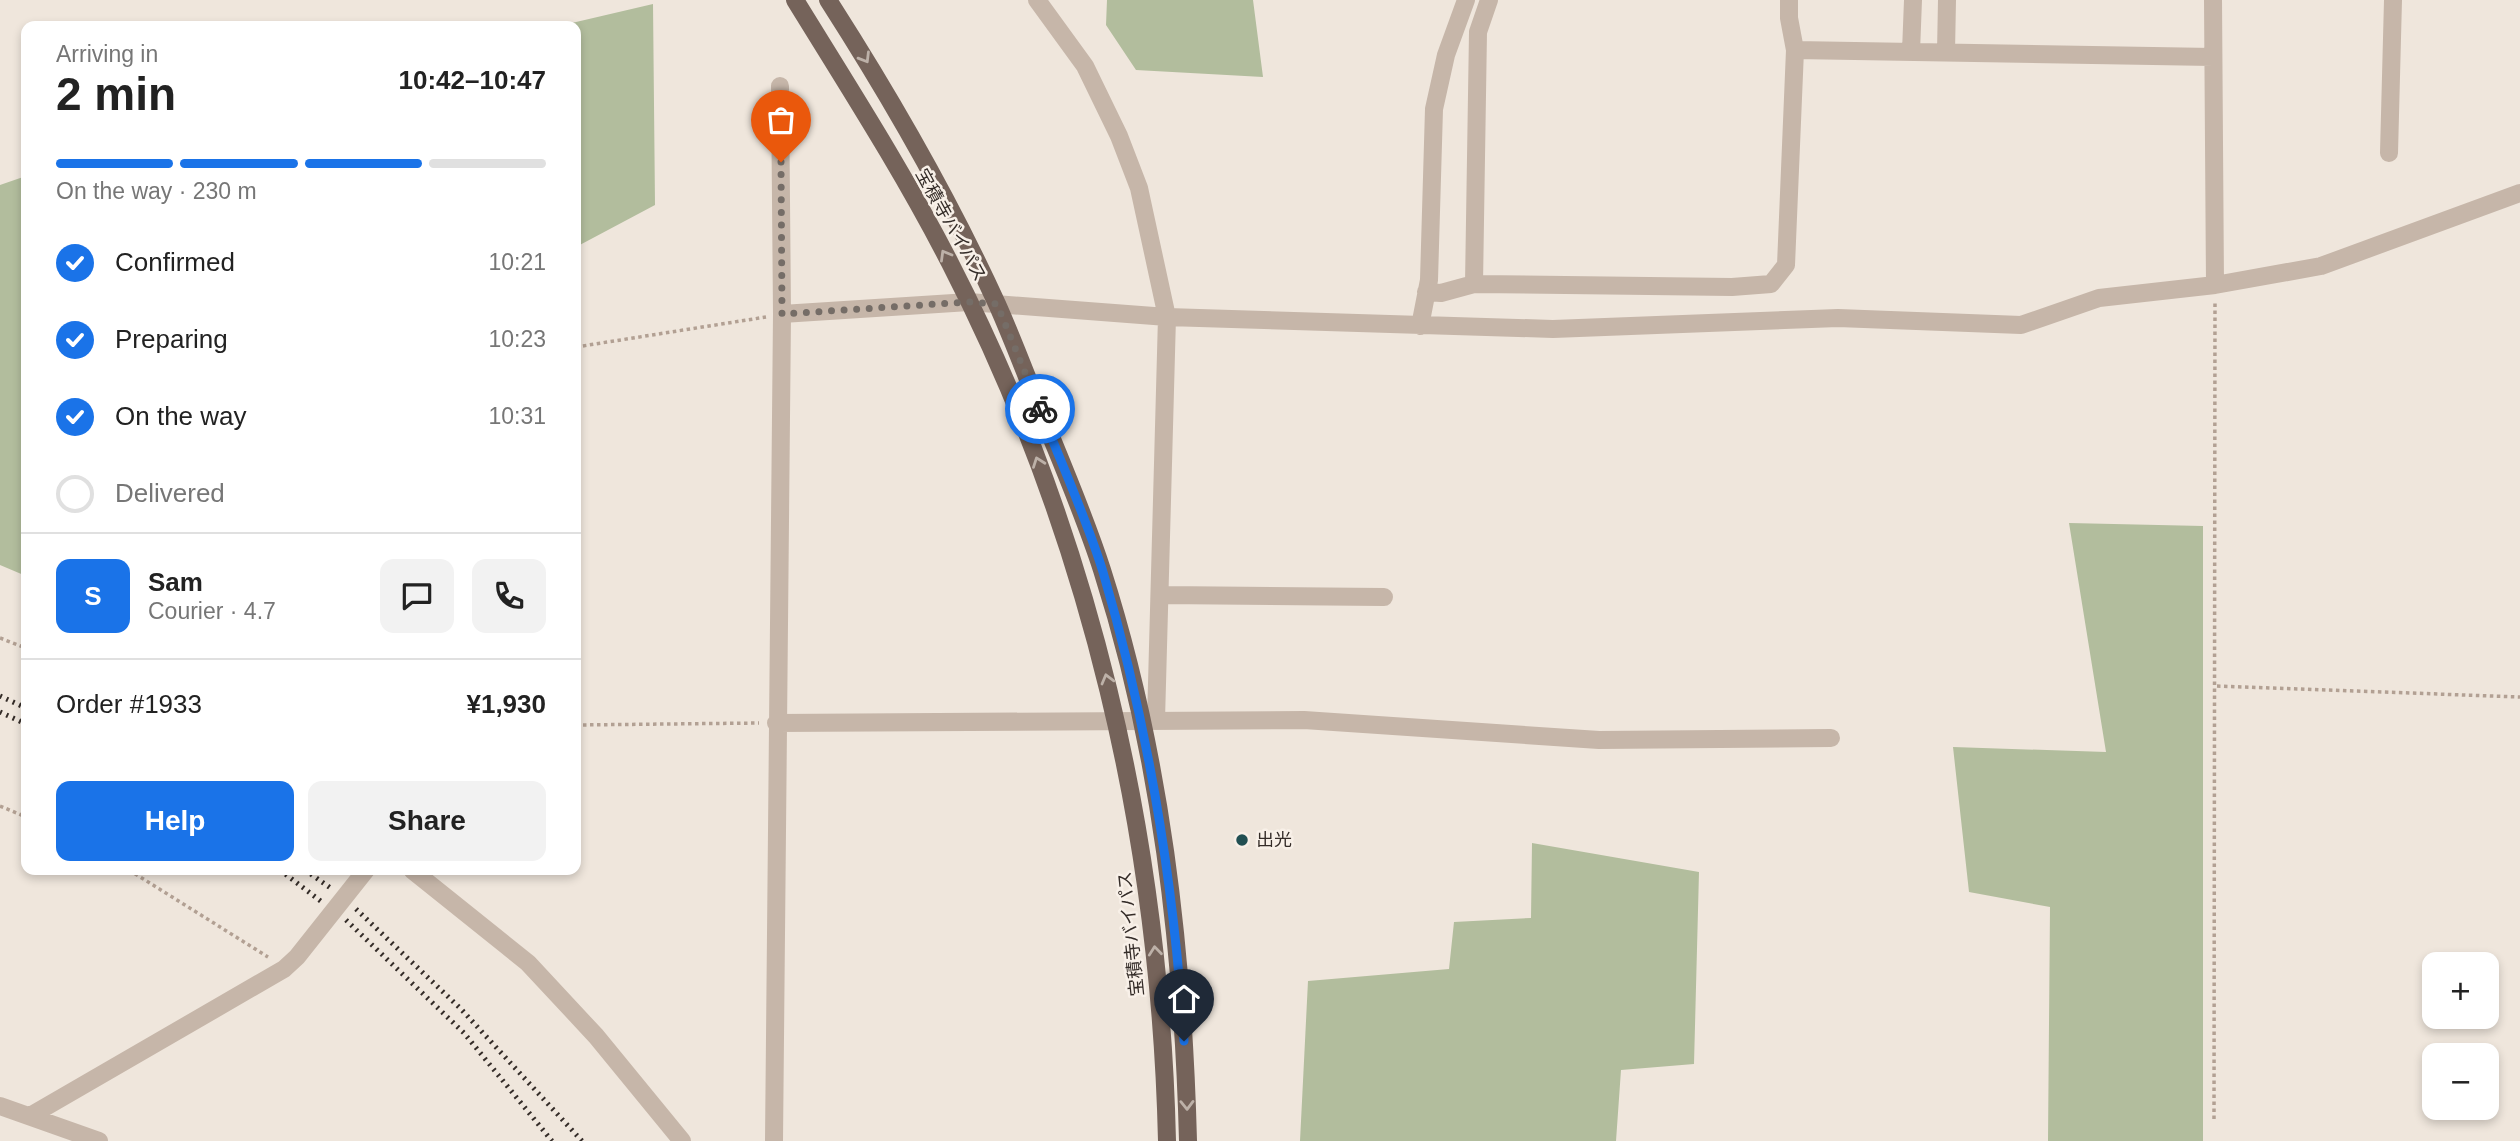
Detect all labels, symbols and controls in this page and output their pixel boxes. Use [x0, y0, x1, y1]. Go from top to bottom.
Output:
text: Arriving in [56, 41, 158, 67]
one-way arrow [856, 50, 869, 63]
text: 10:42–10:47 [399, 65, 546, 95]
text: 2 min [56, 68, 176, 120]
pin [751, 90, 811, 162]
icon: bag [762, 101, 800, 139]
street label: 宝積寺バイパス [912, 165, 990, 285]
text: On the way · 230 m [56, 178, 257, 204]
icon: check [56, 244, 94, 282]
text: Confirmed [115, 247, 235, 277]
text: 10:21 [488, 249, 546, 275]
one-way arrow [940, 249, 953, 262]
icon: check [56, 321, 94, 359]
text: Preparing [115, 324, 228, 354]
text: 10:23 [488, 326, 546, 352]
courier [1005, 374, 1075, 444]
icon: bike [1021, 390, 1059, 428]
icon: check [56, 398, 94, 436]
text: On the way [115, 401, 247, 431]
text: 10:31 [488, 403, 546, 429]
one-way arrow [1032, 456, 1046, 469]
text: Delivered [115, 478, 225, 508]
button: chat [380, 559, 454, 633]
button: phone [472, 559, 546, 633]
text: Sam [148, 567, 203, 597]
text: S [84, 581, 102, 611]
text: Courier · 4.7 [148, 598, 276, 624]
one-way arrow [1101, 673, 1115, 685]
text: Order #1933 [56, 689, 202, 719]
text: ¥1,930 [466, 689, 546, 719]
button: Help [56, 781, 294, 861]
button: Share [308, 781, 546, 861]
place label: 出光 [1256, 830, 1292, 850]
marker: 出光 [1234, 832, 1250, 848]
street label: 宝積寺バイパス [1114, 870, 1148, 998]
one-way arrow [1147, 945, 1162, 957]
map controls [2422, 952, 2499, 1120]
button: + [2422, 952, 2499, 1029]
pin [1154, 969, 1214, 1041]
icon: home [1165, 980, 1203, 1018]
button: − [2422, 1043, 2499, 1120]
one-way arrow [1179, 1101, 1195, 1111]

